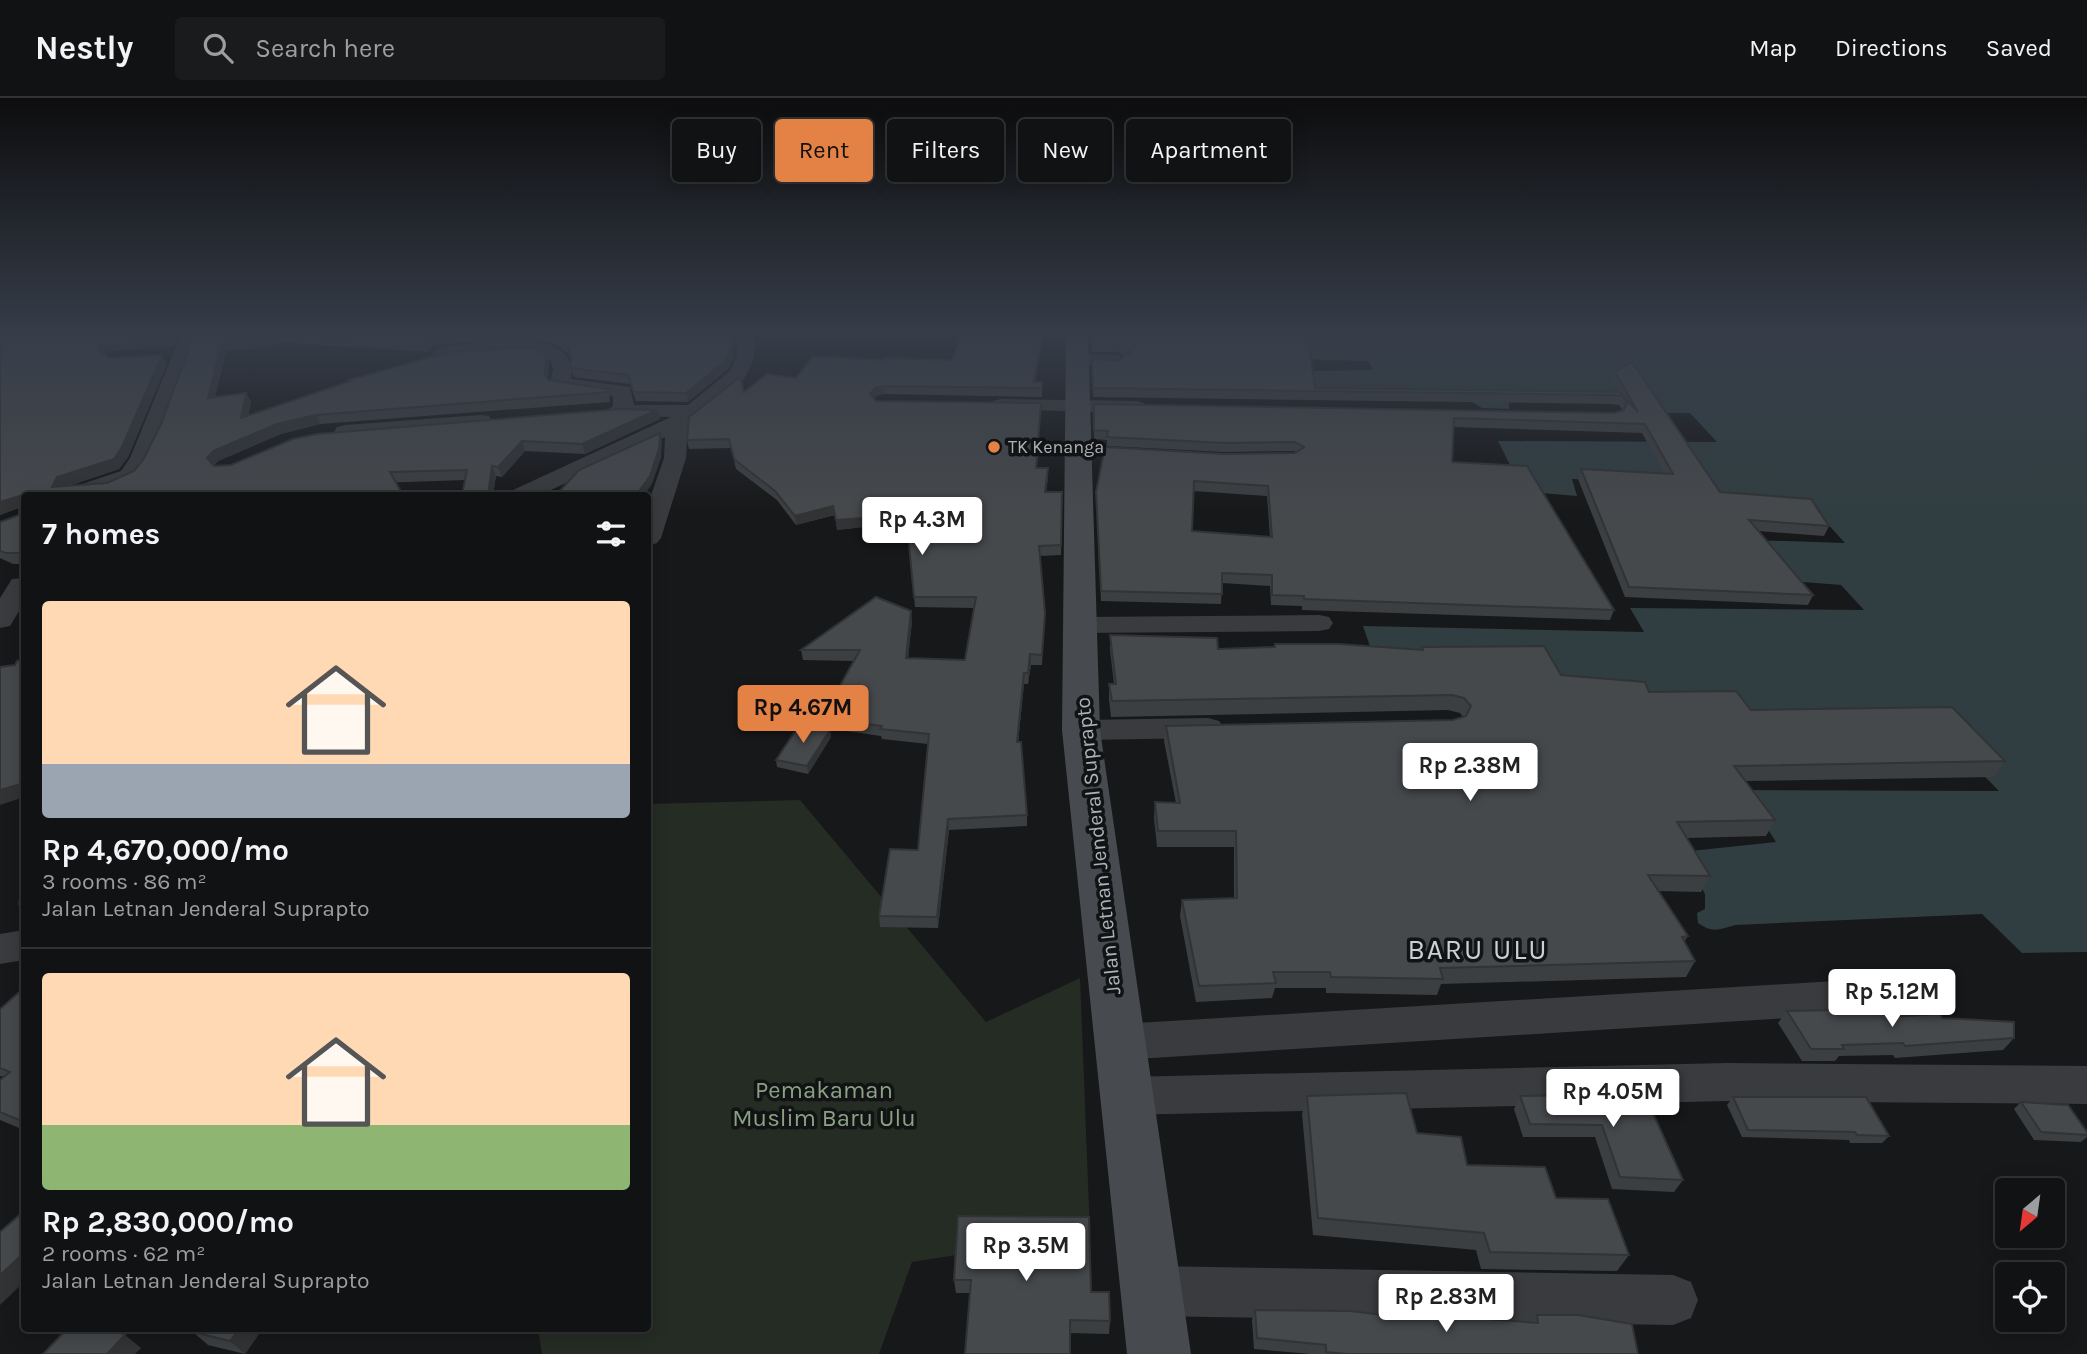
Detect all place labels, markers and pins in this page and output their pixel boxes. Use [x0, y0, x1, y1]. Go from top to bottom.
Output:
place label: TK Kenanga [1008, 436, 1104, 458]
marker: TK Kenanga [986, 439, 1002, 455]
pin: Rp 4.3M [857, 498, 987, 557]
pin: Rp 4.67M [731, 686, 875, 745]
pin: Rp 2.38M [1398, 744, 1542, 803]
pin: Rp 5.12M [1820, 970, 1964, 1029]
pin: Rp 4.05M [1541, 1070, 1685, 1129]
pin: Rp 3.5M [961, 1224, 1091, 1283]
pin: Rp 2.83M [1374, 1274, 1518, 1334]

